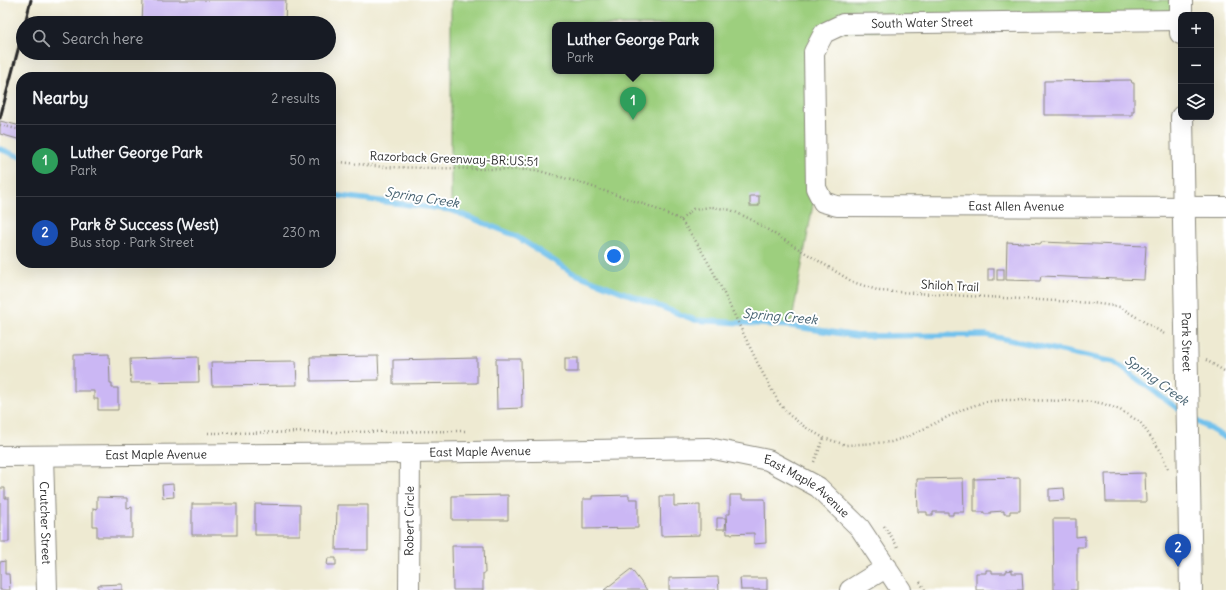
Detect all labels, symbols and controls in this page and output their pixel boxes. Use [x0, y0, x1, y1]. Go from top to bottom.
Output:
map controls [1178, 12, 1214, 120]
button: + [1178, 12, 1214, 48]
street label: South Water Street [871, 14, 973, 31]
search box [16, 16, 336, 60]
popup [552, 22, 714, 74]
icon: search [30, 27, 52, 49]
text: Search here [62, 29, 143, 48]
text: Luther George Park [567, 30, 699, 49]
button: − [1178, 48, 1214, 84]
text: Park [567, 49, 594, 66]
button: layers [1178, 84, 1214, 120]
text: Nearby [32, 87, 88, 109]
pin: 1 [620, 87, 646, 120]
text: 2 results [271, 90, 320, 107]
text: Luther George Park [70, 143, 203, 162]
street label: Razorback Greenway-BR:US:51 [369, 148, 539, 169]
text: 1 [42, 152, 48, 169]
text: 50 m [289, 152, 320, 169]
text: Park [70, 162, 97, 179]
water label: Spring Creek [384, 183, 462, 212]
street label: East Allen Avenue [968, 198, 1064, 214]
text: Park & Success (West) [70, 215, 219, 234]
text: 2 [41, 224, 49, 241]
text: 230 m [282, 224, 320, 241]
text: Bus stop · Park Street [70, 234, 194, 251]
your location [604, 246, 624, 266]
street label: Shiloh Trail [921, 276, 979, 295]
water label: Spring Creek [742, 305, 819, 328]
street label: Park Street [1179, 312, 1195, 372]
water label: Spring Creek [1121, 352, 1193, 410]
street label: East Maple Avenue [429, 443, 531, 460]
street label: East Maple Avenue [105, 446, 207, 462]
street label: East Maple Avenue [763, 451, 853, 521]
street label: Crutcher Street [37, 481, 54, 565]
street label: Robert Circle [401, 486, 417, 556]
pin: 2 [1165, 534, 1191, 567]

